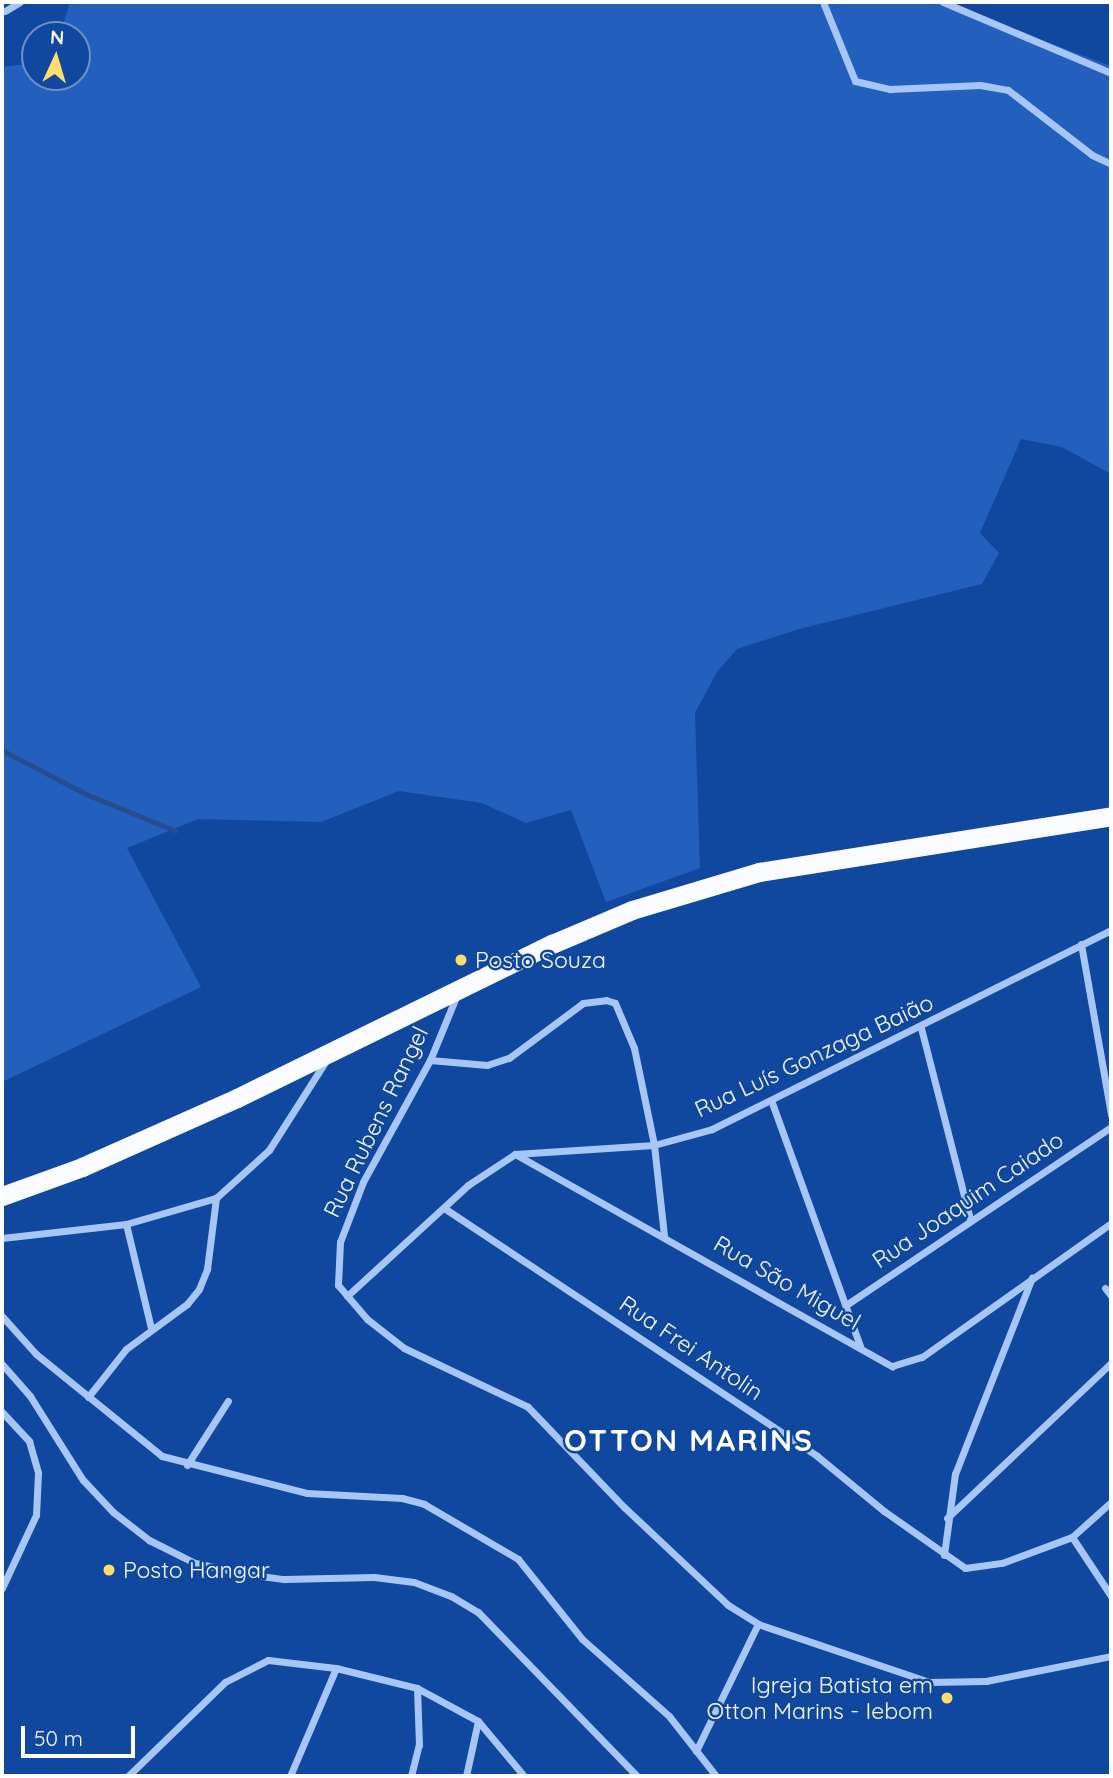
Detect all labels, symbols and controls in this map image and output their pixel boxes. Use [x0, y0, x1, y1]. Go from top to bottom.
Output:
north arrow [21, 21, 91, 91]
text: N [50, 25, 65, 50]
place label: Posto Souza [475, 946, 606, 974]
marker: Posto Souza [453, 952, 469, 968]
street label: Rua Luís Gonzaga Baião [690, 989, 938, 1123]
street label: Rua Rubens Rangel [318, 1022, 434, 1222]
street label: Rua Joaquim Caiado [867, 1126, 1069, 1274]
street label: Rua São Miguel [709, 1230, 865, 1336]
street label: Rua Frei Antolin [614, 1290, 768, 1406]
district label: OTTON MARINS [566, 1422, 812, 1458]
place label: Posto Hangar [123, 1556, 270, 1584]
marker: Posto Hangar [101, 1562, 117, 1578]
place label: Igreja Batista em Otton Marins - Iebom [707, 1671, 933, 1725]
marker: Igreja Batista em Otton Marins - Iebom [939, 1690, 955, 1706]
scale bar [24, 1712, 138, 1756]
text: 50 m [34, 1725, 83, 1751]

